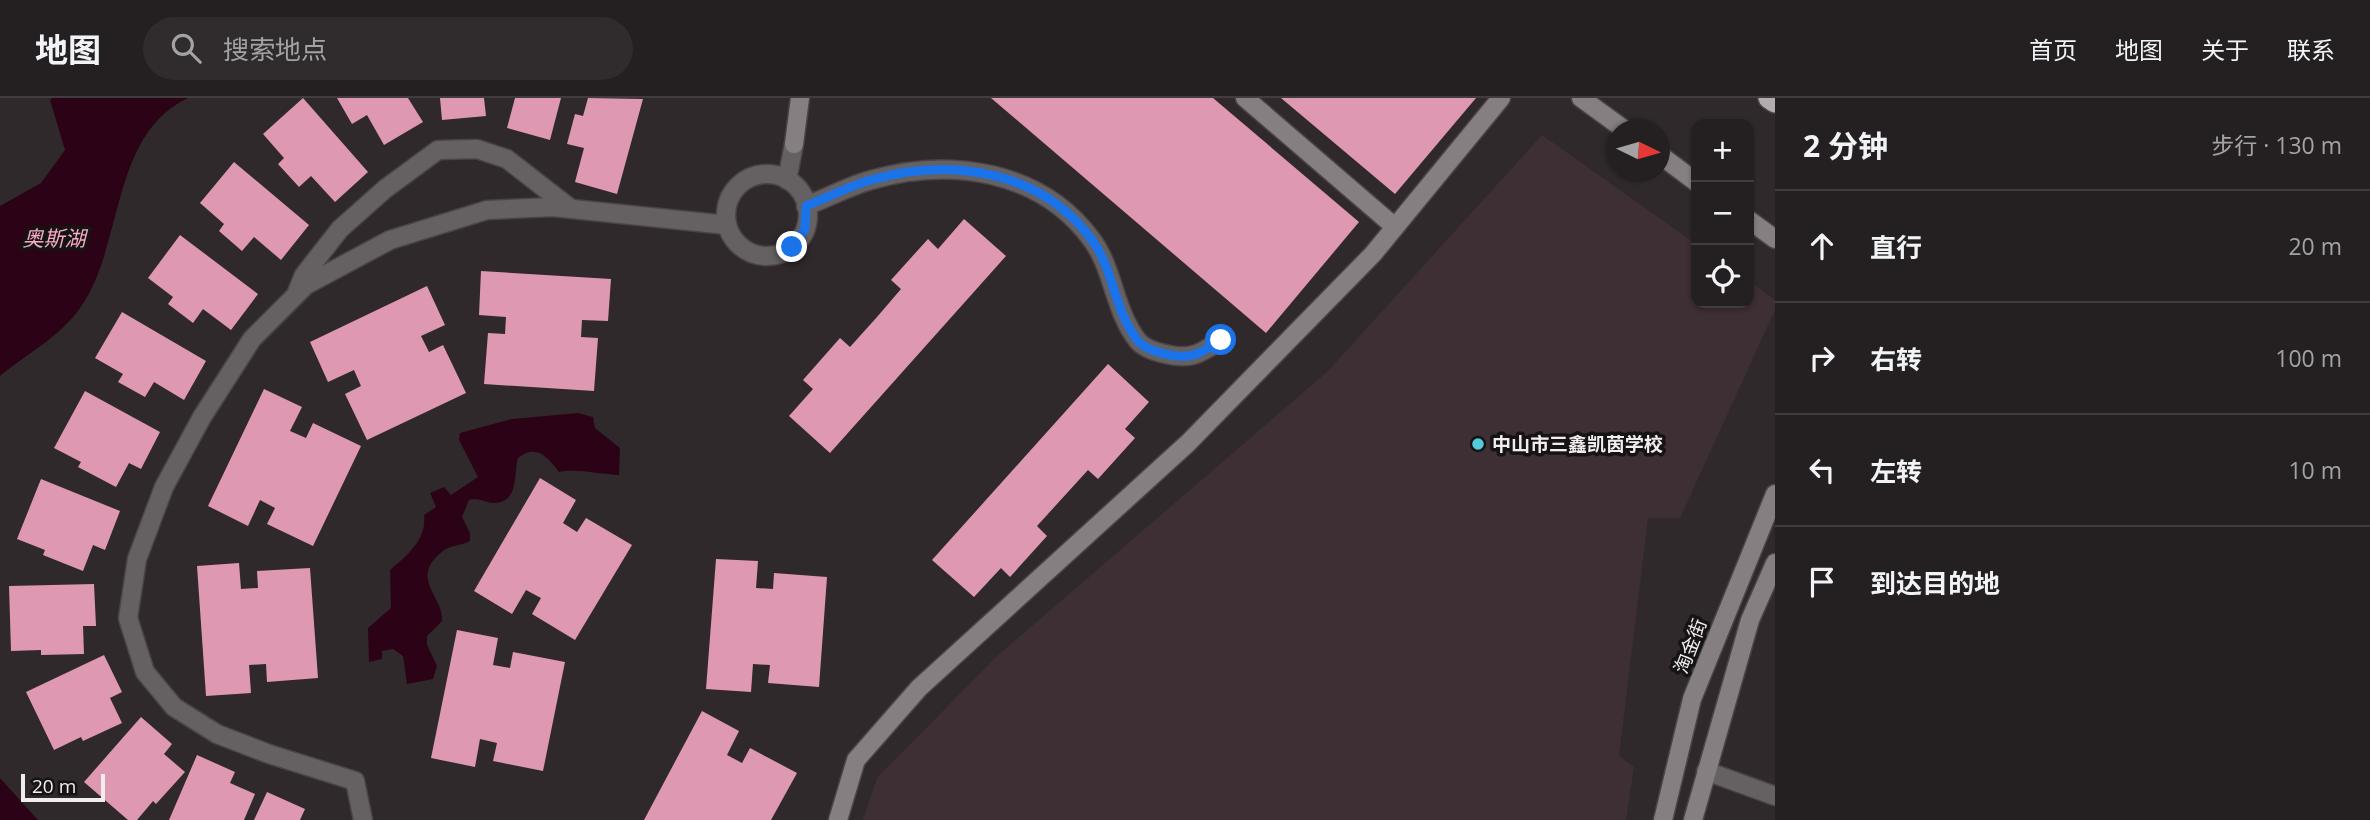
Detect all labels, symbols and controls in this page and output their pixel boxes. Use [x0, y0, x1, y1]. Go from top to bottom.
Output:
search box [143, 17, 633, 80]
text: 地图 [35, 27, 101, 72]
icon: search [167, 29, 205, 67]
text: 搜索地点 [223, 31, 327, 67]
text: 首页 [2029, 33, 2077, 66]
text: 地图 [2115, 33, 2163, 66]
text: 关于 [2201, 33, 2249, 66]
text: 联系 [2287, 33, 2335, 66]
north arrow [1607, 119, 1670, 182]
map controls [1691, 119, 1754, 308]
button: + [1691, 119, 1754, 182]
text: 2 分钟 [1803, 125, 1888, 166]
text: 步行 · 130 m [2211, 129, 2342, 161]
button: − [1691, 182, 1754, 245]
water label: 奥斯湖 [23, 224, 88, 252]
icon: ahead [1803, 227, 1841, 265]
text: 直行 [1870, 229, 1922, 265]
text: 20 m [2288, 230, 2342, 262]
route end [776, 231, 807, 262]
button: locate [1691, 245, 1754, 308]
route start [1205, 324, 1236, 355]
icon: right [1803, 339, 1841, 377]
text: 右转 [1870, 341, 1922, 377]
text: 100 m [2275, 342, 2342, 374]
place label: 中山市三鑫凯茵学校 [1492, 431, 1663, 457]
marker: 中山市三鑫凯茵学校 [1470, 436, 1486, 452]
icon: left [1803, 451, 1841, 489]
text: 左转 [1870, 453, 1922, 489]
text: 10 m [2288, 454, 2342, 486]
icon: arrive [1803, 563, 1841, 601]
text: 到达目的地 [1870, 565, 2000, 601]
street label: 淘金街 [1668, 615, 1712, 677]
scale bar [21, 771, 105, 803]
text: 20 m [32, 773, 76, 799]

